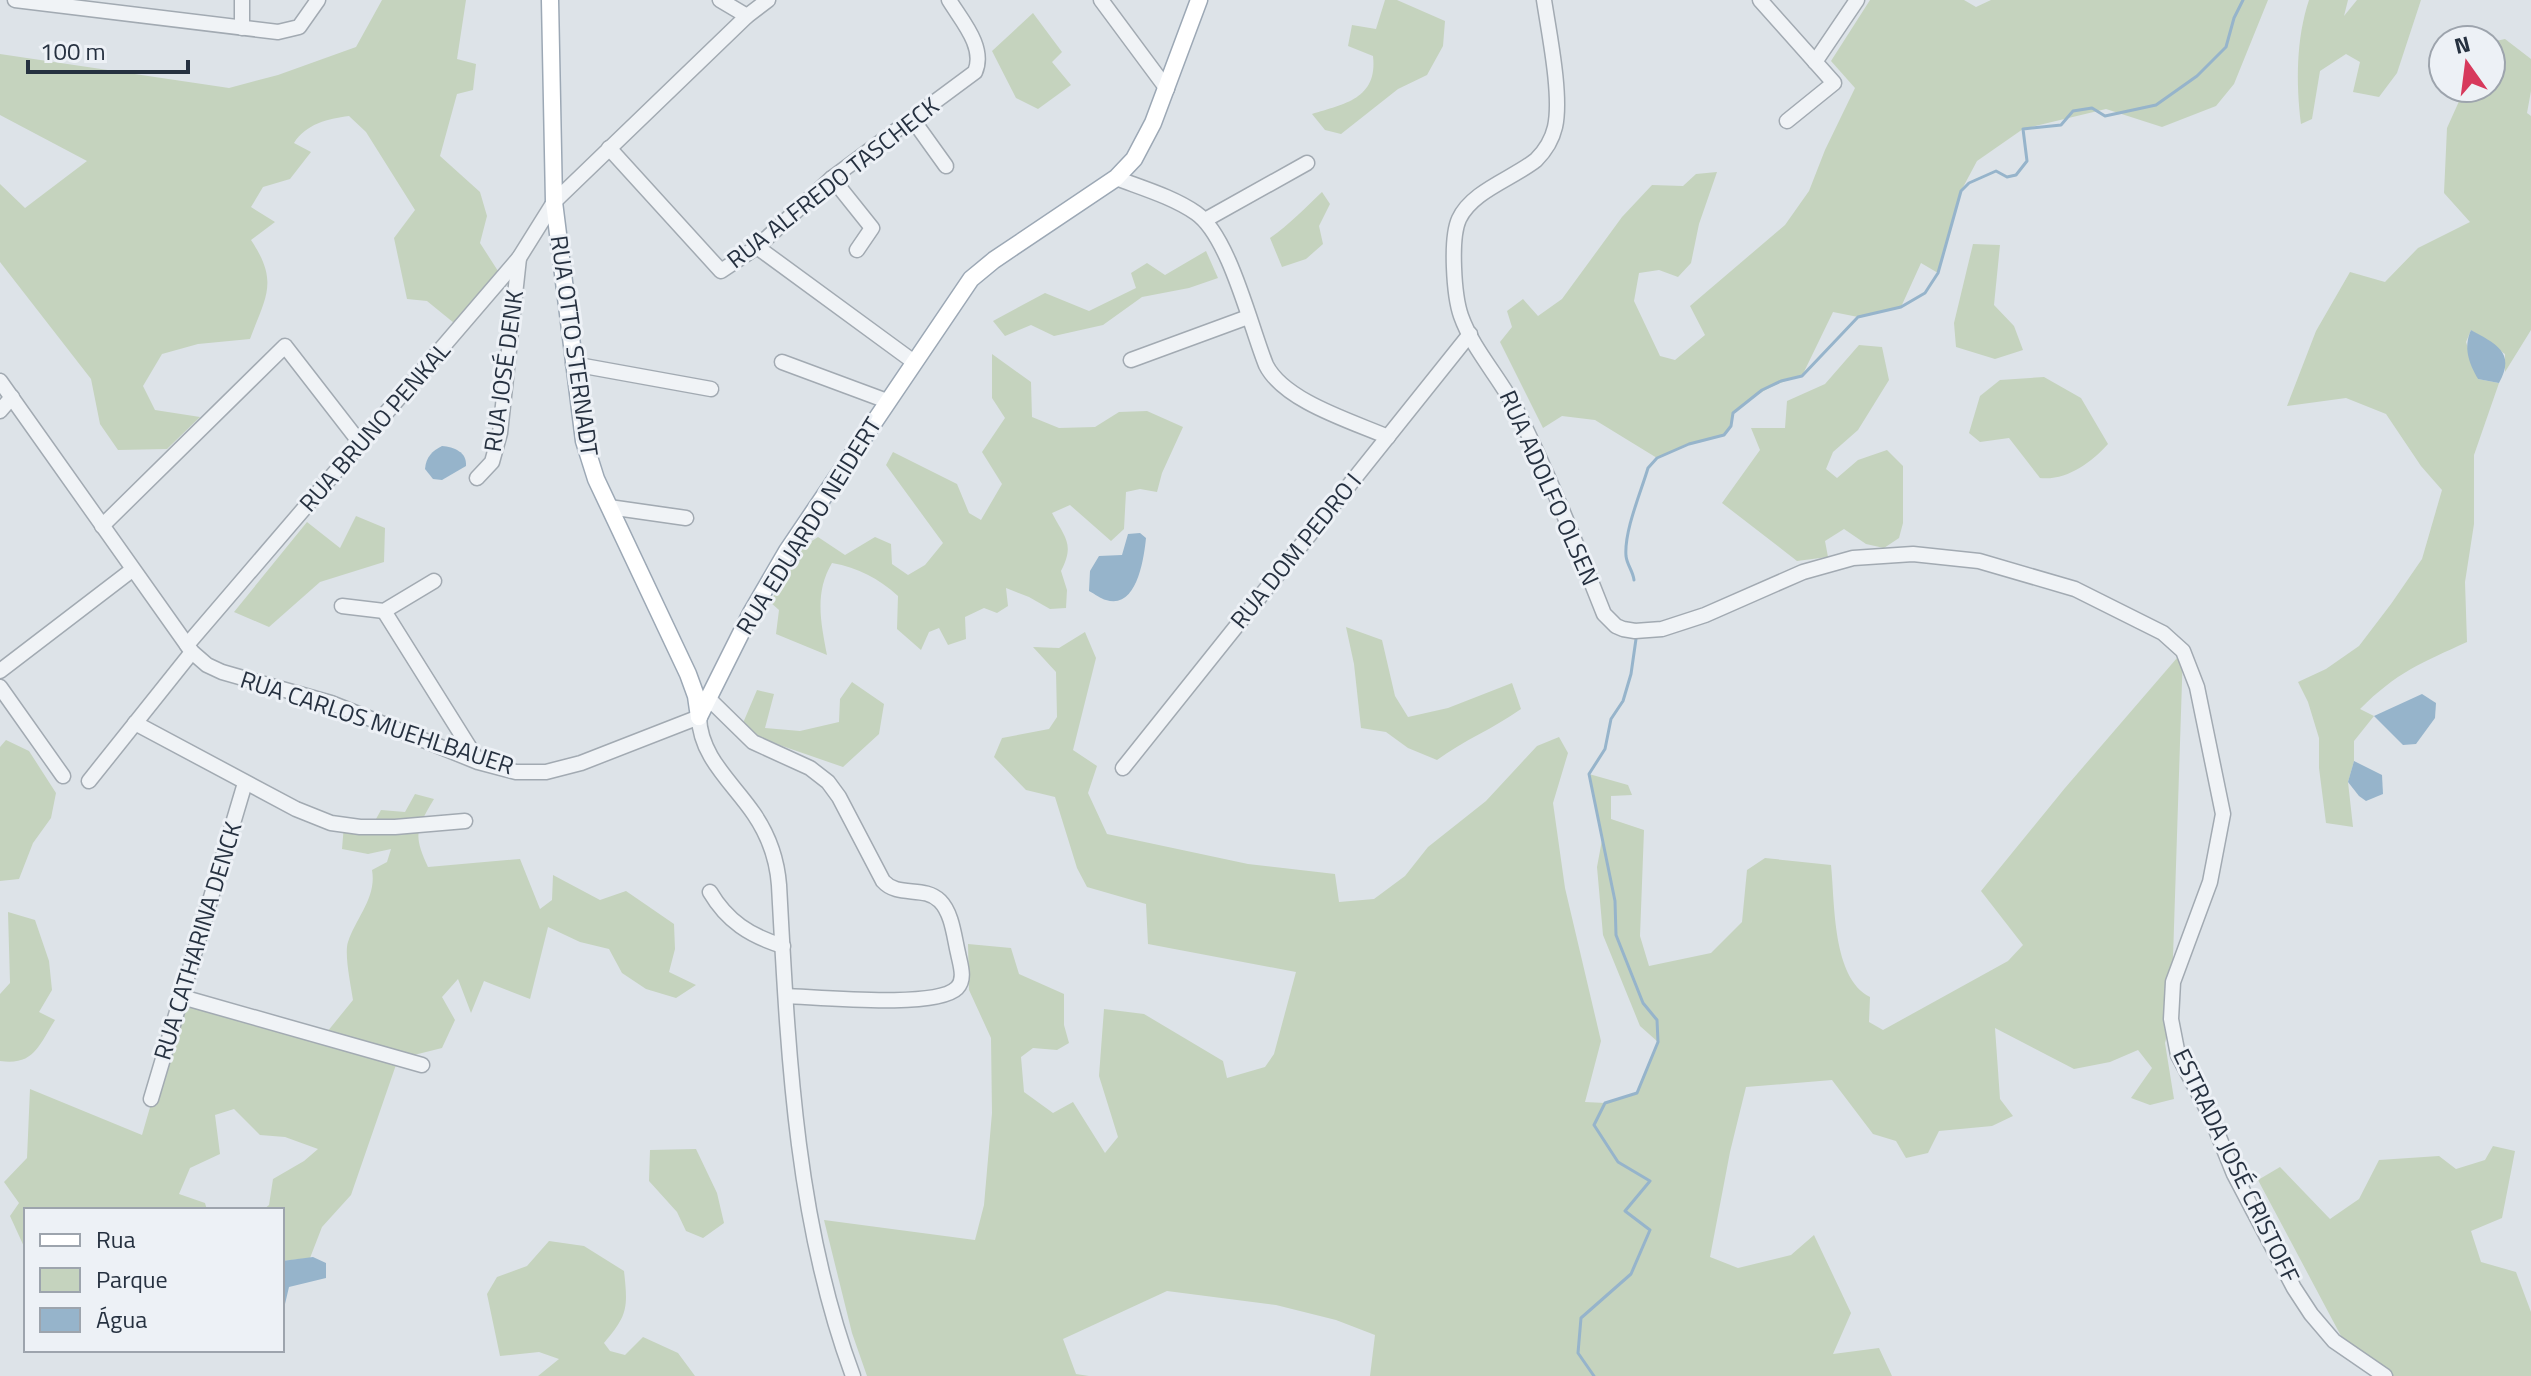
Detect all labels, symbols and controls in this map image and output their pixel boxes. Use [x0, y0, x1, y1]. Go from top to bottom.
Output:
scale bar [28, 24, 188, 74]
north arrow [2427, 24, 2507, 104]
text: N [2451, 26, 2474, 63]
text: 100 m [40, 33, 106, 69]
street label: RUA ALFREDO TASCHECK [719, 88, 946, 277]
street label: RUA OTTO STERNADT [542, 233, 608, 459]
street label: RUA JOSÉ DENK [474, 287, 532, 454]
street label: RUA BRUNO PENKAL [290, 333, 459, 519]
street label: RUA ADOLFO OLSEN [1491, 384, 1609, 591]
street label: RUA EDUARDO NEIDERT [726, 409, 890, 641]
street label: RUA DOM PEDRO I [1221, 465, 1369, 636]
street label: RUA CARLOS MUEHLBAUER [236, 661, 519, 783]
street label: RUA CATHARINA DENCK [144, 817, 250, 1064]
street label: ESTRADA JOSÉ CRISTOFF [2164, 1042, 2309, 1289]
legend [24, 1208, 284, 1352]
text: Rua [96, 1221, 135, 1257]
text: Parque [96, 1261, 168, 1297]
text: Água [96, 1301, 147, 1337]

